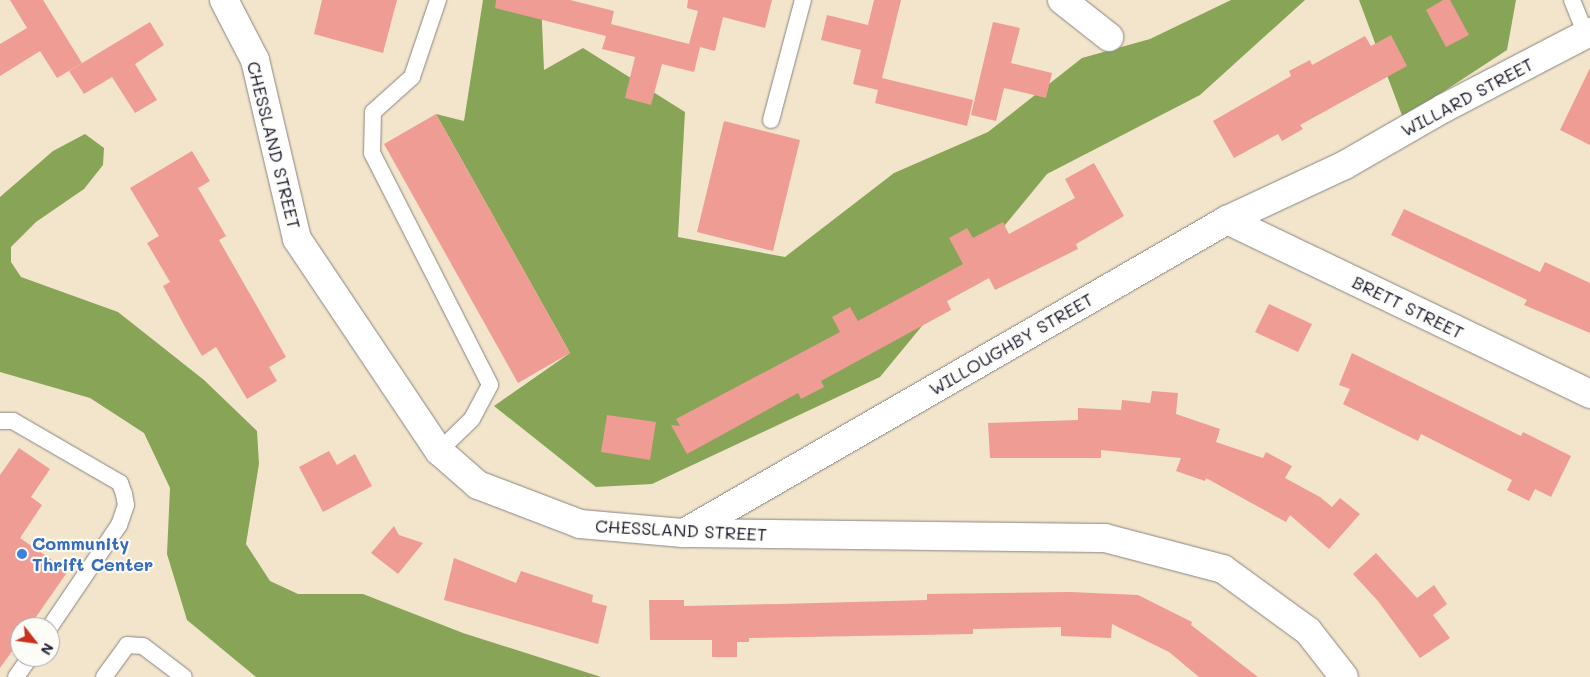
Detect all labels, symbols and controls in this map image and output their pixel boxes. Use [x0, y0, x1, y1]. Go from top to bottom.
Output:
street label: WILLARD STREET [1397, 53, 1537, 141]
street label: CHESSLAND STREET [243, 59, 305, 231]
street label: BRETT STREET [1349, 271, 1467, 343]
street label: WILLOUGHBY STREET [925, 288, 1097, 400]
street label: CHESSLAND STREET [595, 515, 767, 545]
place label: Community Thrift Center [32, 533, 153, 576]
marker: Community Thrift Center [16, 548, 28, 560]
north arrow [10, 617, 60, 667]
text: N [37, 640, 58, 659]

